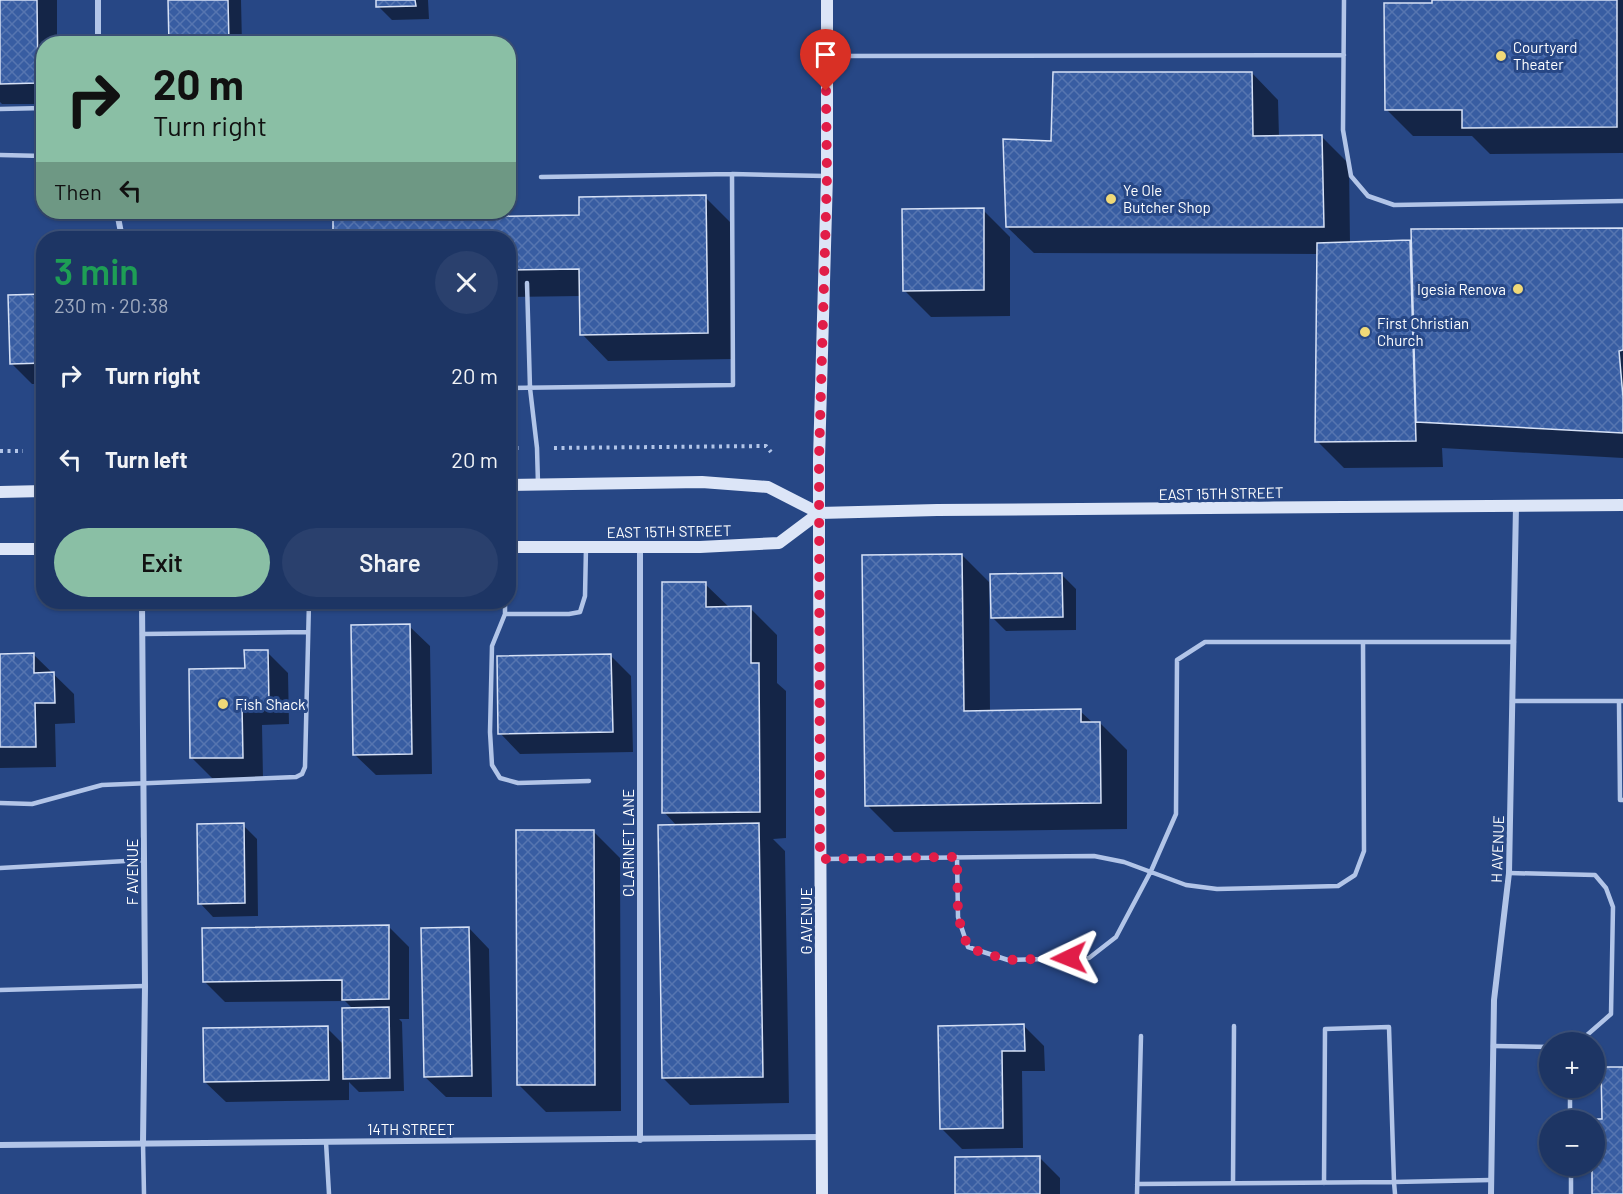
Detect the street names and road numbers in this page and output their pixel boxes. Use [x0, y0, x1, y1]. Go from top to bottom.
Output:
street label: EAST 15TH STREET [1158, 483, 1284, 503]
street label: EAST 15TH STREET [606, 521, 732, 541]
street label: CLARINET LANE [619, 789, 637, 897]
street label: H AVENUE [1487, 815, 1507, 883]
street label: F AVENUE [123, 839, 141, 905]
street label: G AVENUE [797, 887, 815, 955]
street label: 14TH STREET [367, 1120, 455, 1138]

